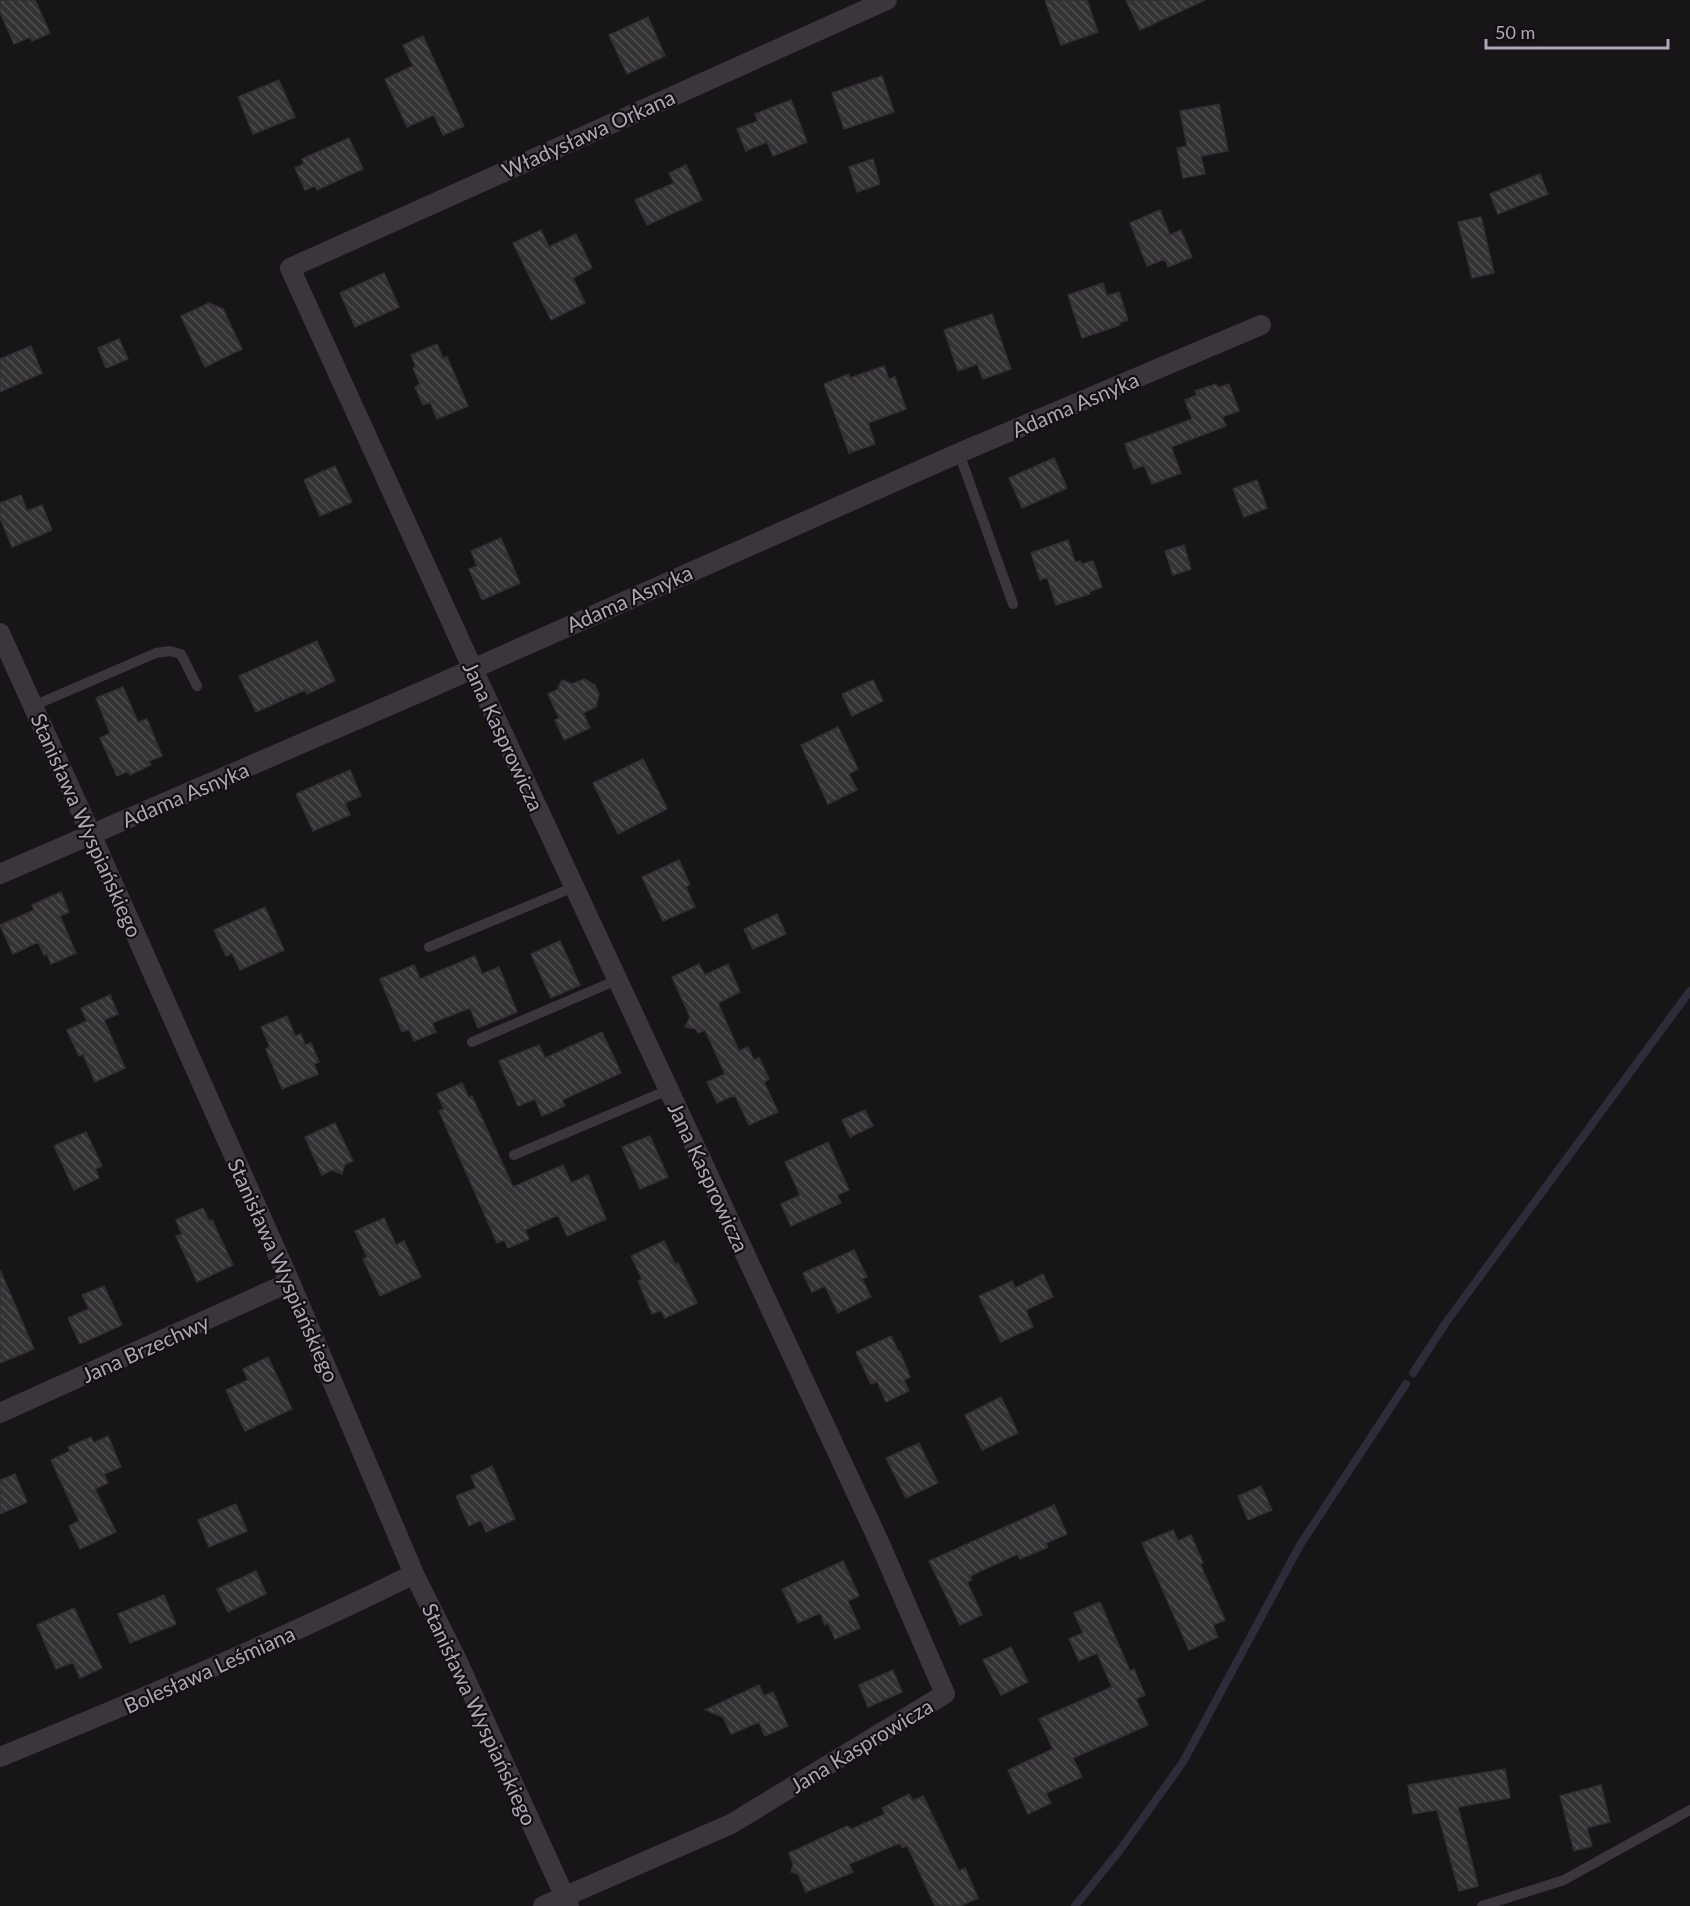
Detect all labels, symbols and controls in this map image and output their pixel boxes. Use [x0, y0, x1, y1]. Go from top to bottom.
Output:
scale bar [1486, 12, 1668, 50]
text: 50 m [1495, 21, 1535, 43]
street label: Władysława Orkana [498, 84, 678, 182]
street label: Adama Asnyka [1008, 366, 1142, 442]
street label: Adama Asnyka [562, 559, 696, 637]
street label: Jana Kasprowicza [458, 657, 550, 815]
street label: Stanisława Wyspiańskiego [26, 709, 148, 941]
street label: Adama Asnyka [118, 756, 252, 832]
street label: Jana Kasprowicza [663, 1098, 755, 1256]
street label: Stanisława Wyspiańskiego [223, 1154, 345, 1386]
street label: Jana Brzechwy [77, 1309, 213, 1387]
street label: Stanisława Wyspiańskiego [417, 1599, 543, 1829]
street label: Bolesława Leśmiana [120, 1620, 298, 1718]
street label: Jana Kasprowicza [785, 1693, 937, 1797]

